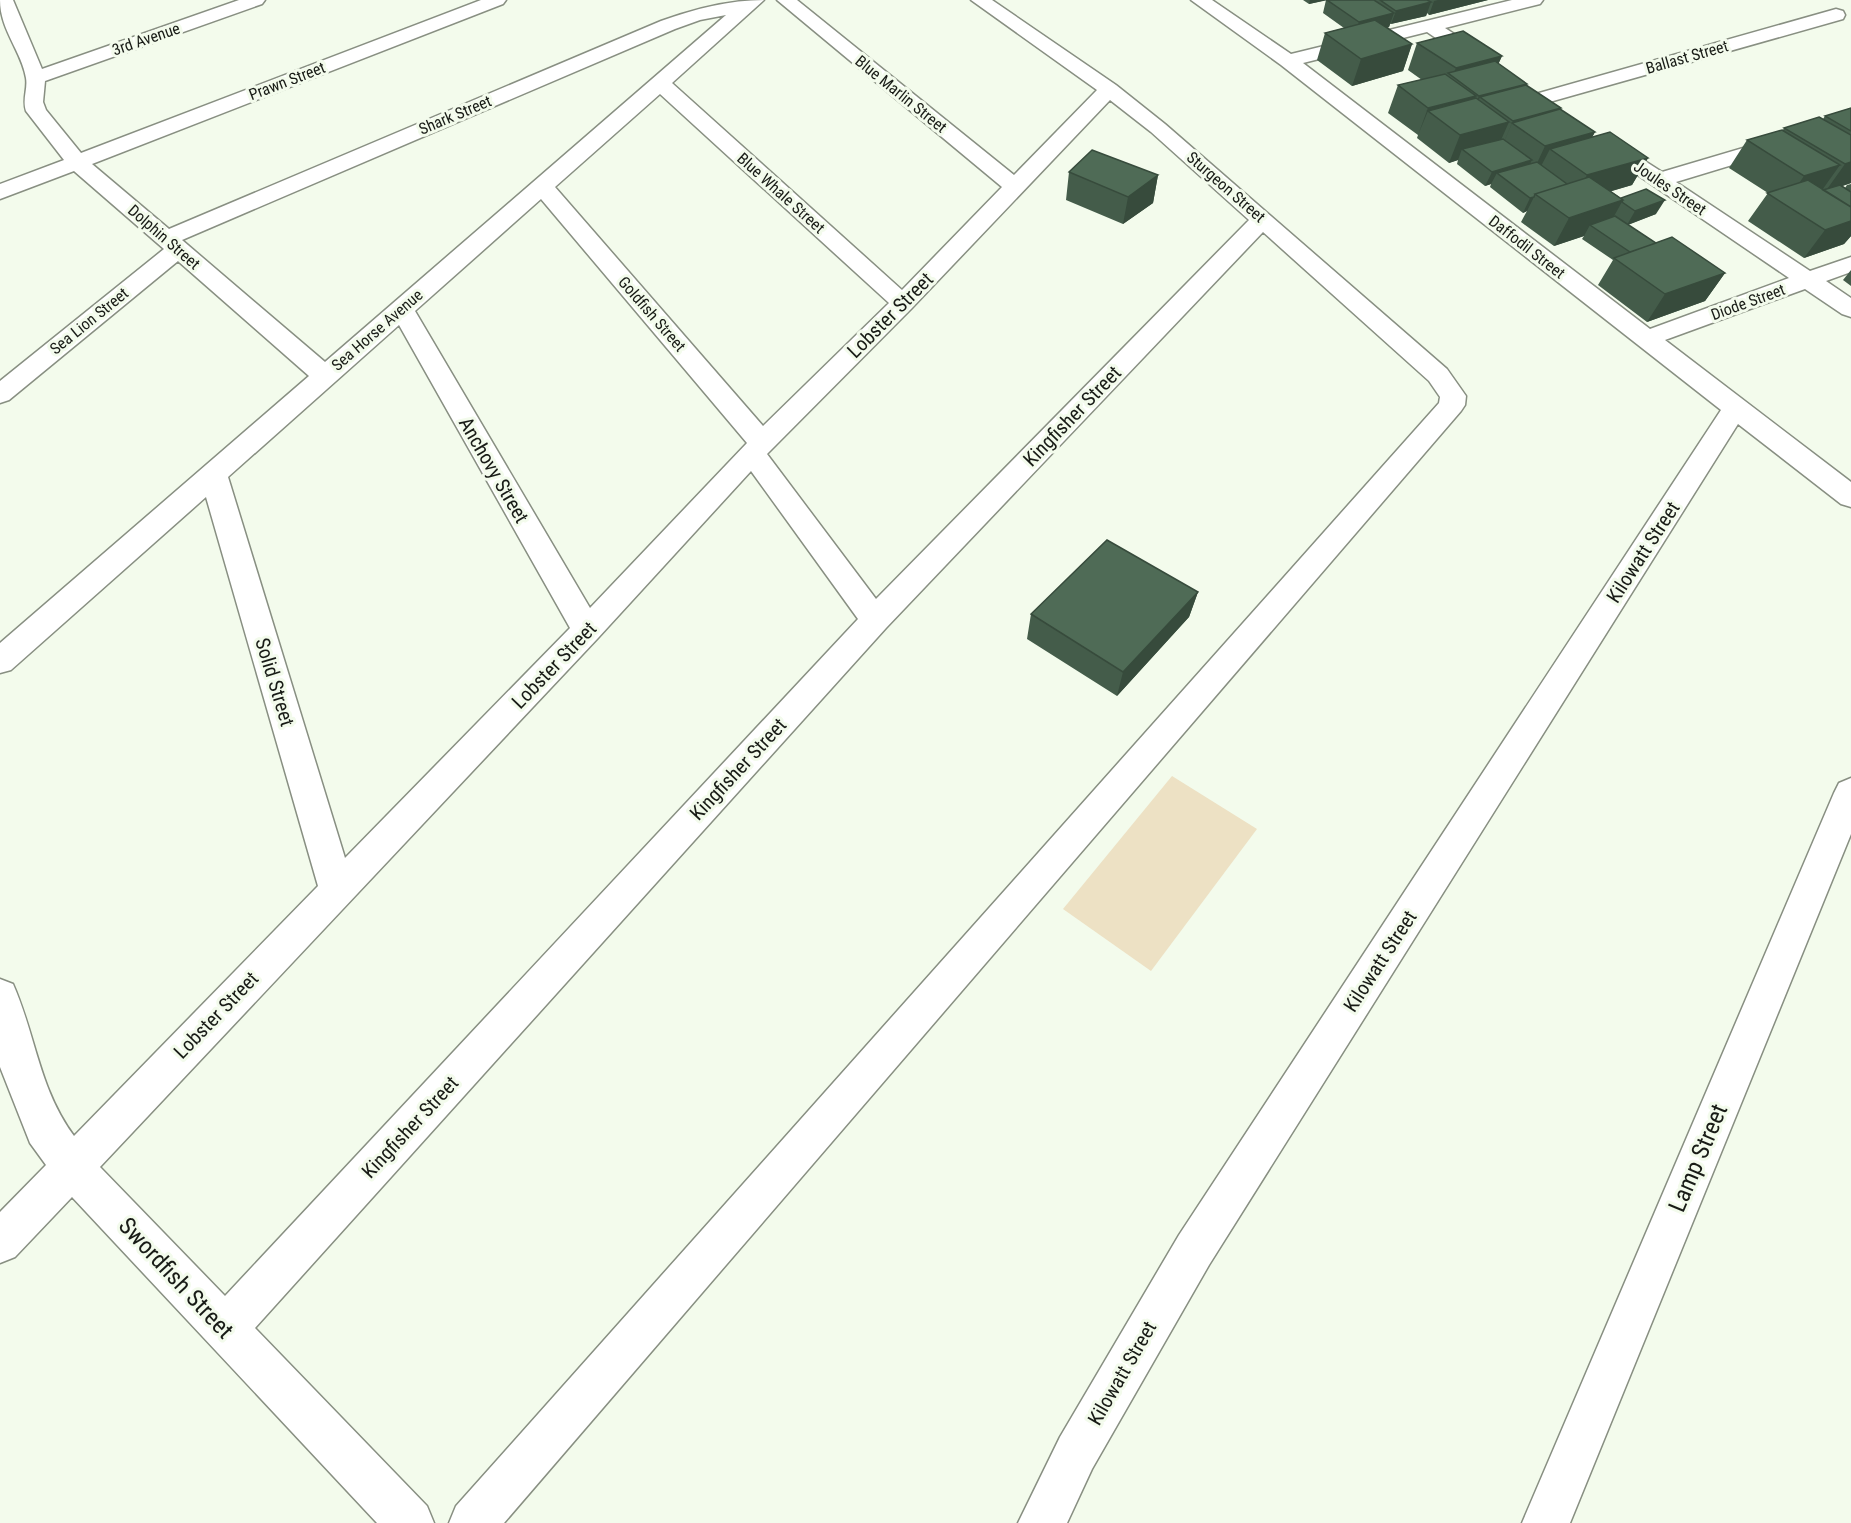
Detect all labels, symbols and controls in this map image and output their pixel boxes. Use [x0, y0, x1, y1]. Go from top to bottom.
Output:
street label: 3rd Avenue [110, 19, 182, 59]
street label: Ballast Street [1644, 36, 1731, 78]
street label: Blue Marlin Street [851, 51, 951, 137]
street label: Prawn Street [246, 58, 328, 104]
street label: Shark Street [416, 91, 494, 139]
street label: Sturgeon Street [1183, 148, 1269, 226]
street label: Blue Whale Street [733, 149, 829, 237]
street label: Joules Street [1630, 157, 1710, 219]
street label: Dolphin Street [124, 201, 204, 274]
street label: Daffodil Street [1485, 211, 1569, 283]
street label: Lobster Street [842, 267, 938, 363]
street label: Goldfish Street [614, 273, 690, 356]
street label: Diode Street [1708, 280, 1788, 324]
street label: Sea Lion Street [46, 283, 132, 358]
street label: Sea Horse Avenue [328, 285, 426, 375]
street label: Kingfisher Street [1018, 361, 1126, 471]
street label: Anchovy Street [454, 413, 534, 527]
street label: Kilowatt Street [1601, 497, 1685, 607]
street label: Lobster Street [507, 617, 601, 713]
street label: Solid Street [250, 635, 300, 729]
street label: Kingfisher Street [685, 713, 791, 825]
street label: Kilowatt Street [1338, 906, 1422, 1016]
street label: Lobster Street [169, 967, 263, 1063]
street label: Kingfisher Street [357, 1071, 463, 1183]
street label: Lamp Street [1663, 1100, 1733, 1216]
street label: Swordfish Street [113, 1212, 239, 1344]
street label: Kilowatt Street [1083, 1317, 1161, 1429]

